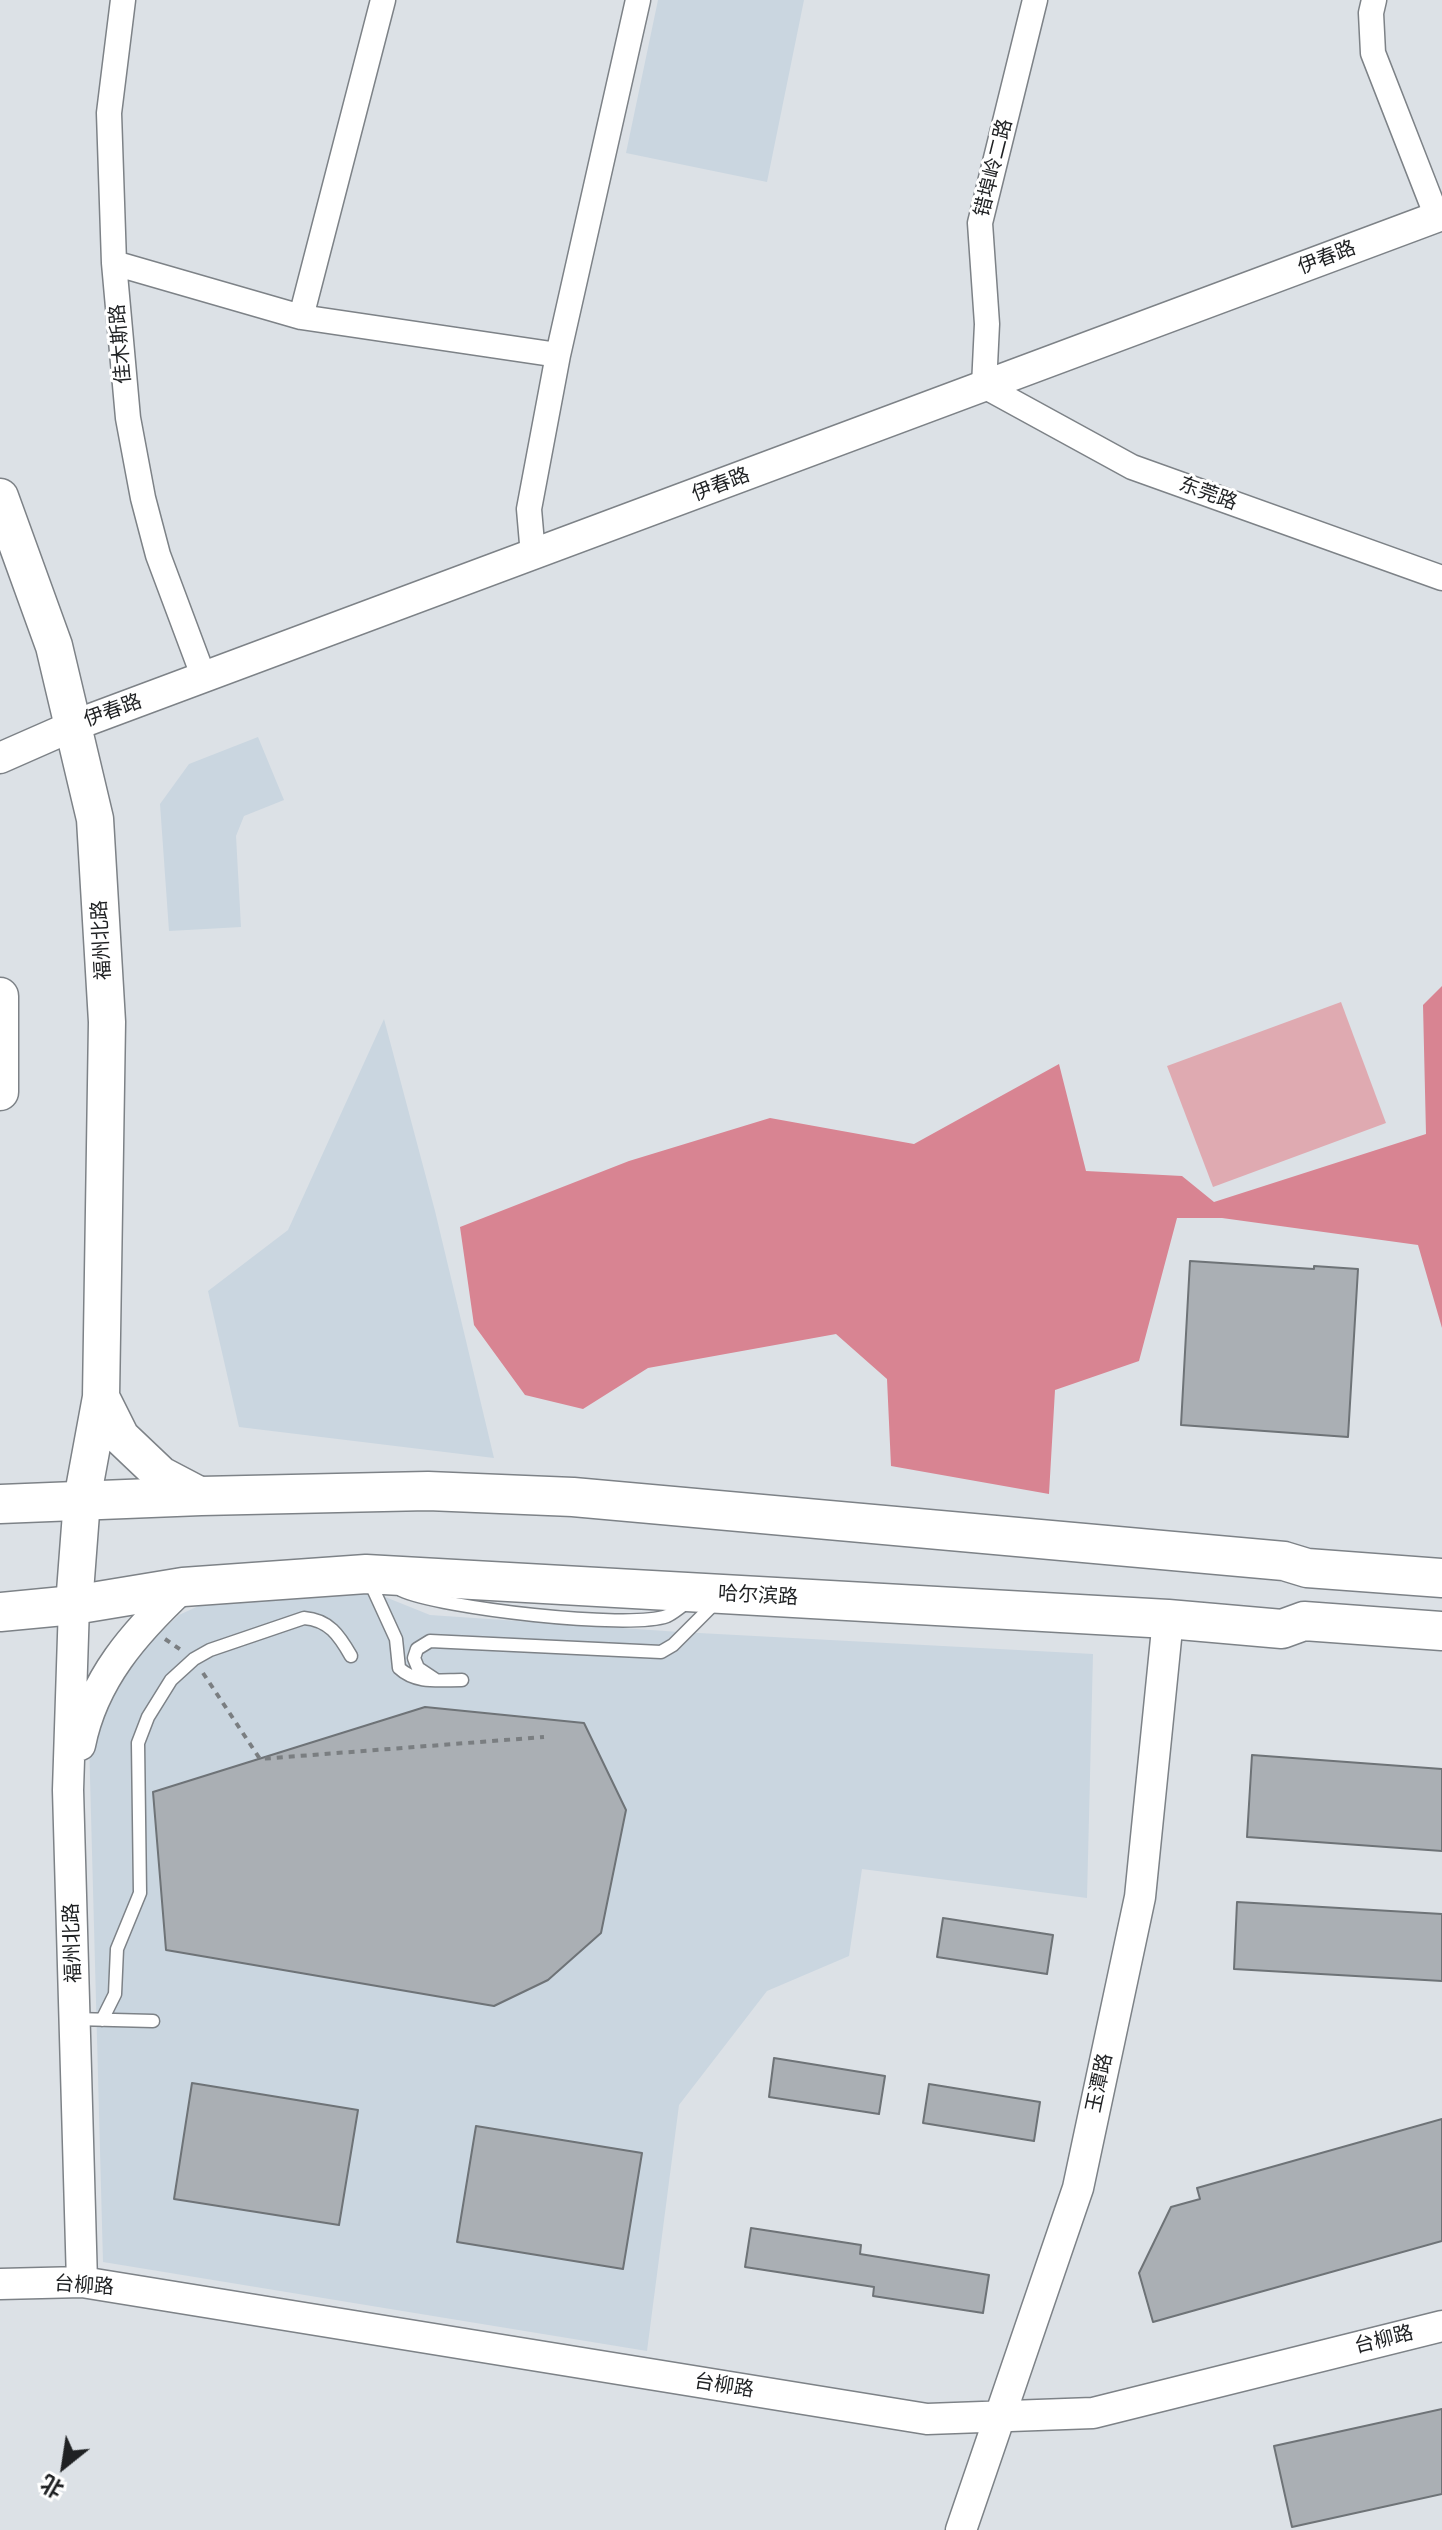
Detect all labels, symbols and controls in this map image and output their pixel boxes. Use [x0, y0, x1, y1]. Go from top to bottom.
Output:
street label: 错埠岭二路 [970, 117, 1018, 219]
street label: 伊春路 [1295, 236, 1359, 280]
street label: 佳木斯路 [106, 303, 136, 385]
street label: 伊春路 [689, 463, 753, 507]
street label: 东莞路 [1176, 472, 1240, 516]
street label: 伊春路 [81, 689, 145, 733]
street label: 福州北路 [88, 899, 116, 981]
street label: 哈尔滨路 [717, 1582, 799, 1610]
street label: 福州北路 [60, 1903, 86, 1983]
street label: 玉潭路 [1082, 2051, 1118, 2115]
street label: 台柳路 [53, 2272, 115, 2300]
street label: 台柳路 [1352, 2321, 1416, 2359]
street label: 台柳路 [692, 2369, 756, 2403]
north arrow [24, 2426, 104, 2506]
text: 北 [35, 2469, 69, 2504]

